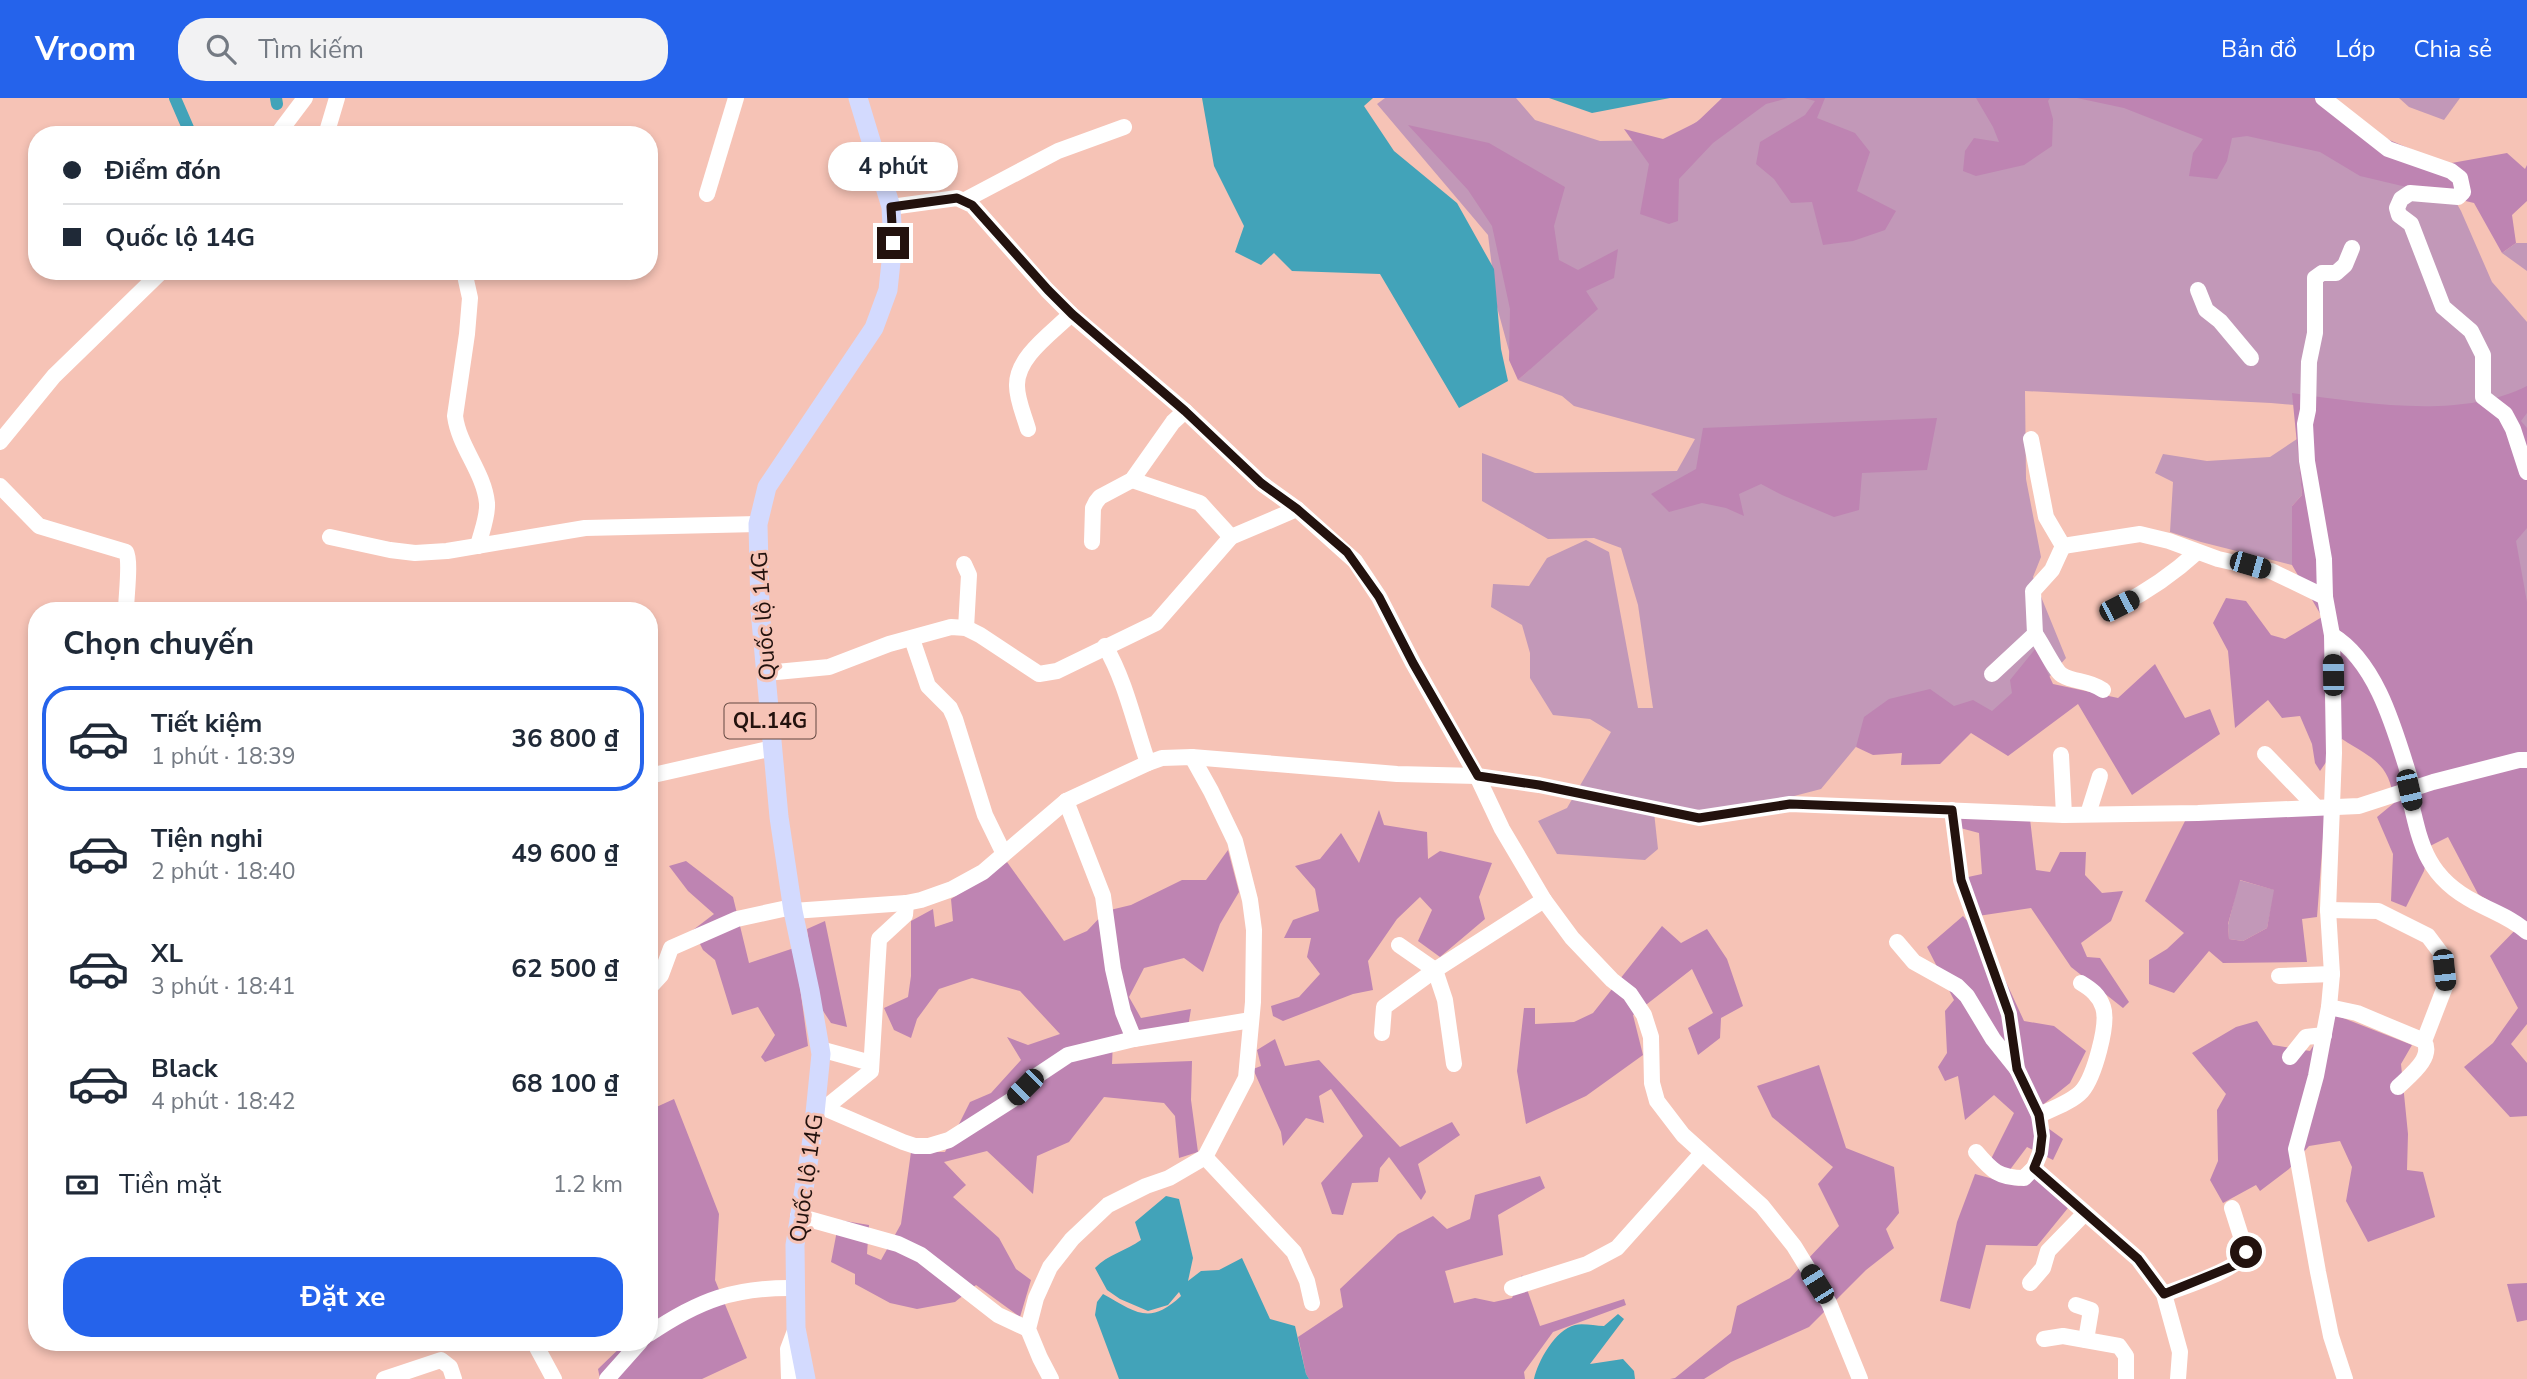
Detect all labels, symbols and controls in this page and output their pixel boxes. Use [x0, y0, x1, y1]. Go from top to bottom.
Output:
search box [178, 18, 668, 81]
text: Vroom [35, 27, 136, 72]
icon: search [202, 30, 240, 68]
text: Tìm kiếm [258, 32, 364, 67]
text: Bản đồ [2221, 33, 2297, 65]
text: Lớp [2335, 33, 2375, 65]
text: Chia sẻ [2413, 33, 2492, 65]
callout: 4 phút [828, 142, 958, 190]
text: 4 phút [858, 151, 928, 182]
text: Điểm đón [105, 153, 221, 188]
text: Quốc lộ 14G [105, 220, 255, 255]
route end [877, 227, 909, 259]
car [2227, 549, 2274, 581]
street label: Quốc lộ 14G [744, 550, 783, 682]
car [2096, 587, 2143, 625]
text: Chọn chuyến [63, 622, 254, 665]
car [2323, 654, 2344, 696]
road number: QL.14G [724, 704, 816, 738]
text: Tiết kiệm [151, 706, 262, 741]
icon: car [67, 707, 130, 770]
text: 36 800 ₫ [511, 721, 619, 756]
text: 1 phút · 18:39 [151, 741, 296, 772]
car [2395, 767, 2424, 813]
text: Tiện nghi [151, 821, 263, 856]
icon: car [67, 822, 130, 885]
text: 49 600 ₫ [511, 836, 619, 871]
text: 2 phút · 18:40 [151, 856, 296, 887]
text: XL [151, 936, 183, 971]
icon: car [67, 937, 130, 1000]
car [2432, 948, 2457, 992]
text: 62 500 ₫ [511, 951, 619, 986]
text: 3 phút · 18:41 [151, 971, 296, 1002]
text: Black [151, 1051, 218, 1086]
icon: car [67, 1052, 130, 1115]
car [1003, 1065, 1048, 1109]
text: 68 100 ₫ [511, 1066, 619, 1101]
text: 4 phút · 18:42 [151, 1086, 296, 1117]
street label: Quốc lộ 14G [782, 1112, 831, 1244]
icon: cash [63, 1166, 101, 1204]
text: Tiền mặt [119, 1167, 221, 1202]
text: 1.2 km [553, 1169, 623, 1200]
route start [2230, 1236, 2262, 1268]
button: Đặt xe [63, 1257, 623, 1337]
car [1797, 1261, 1838, 1307]

